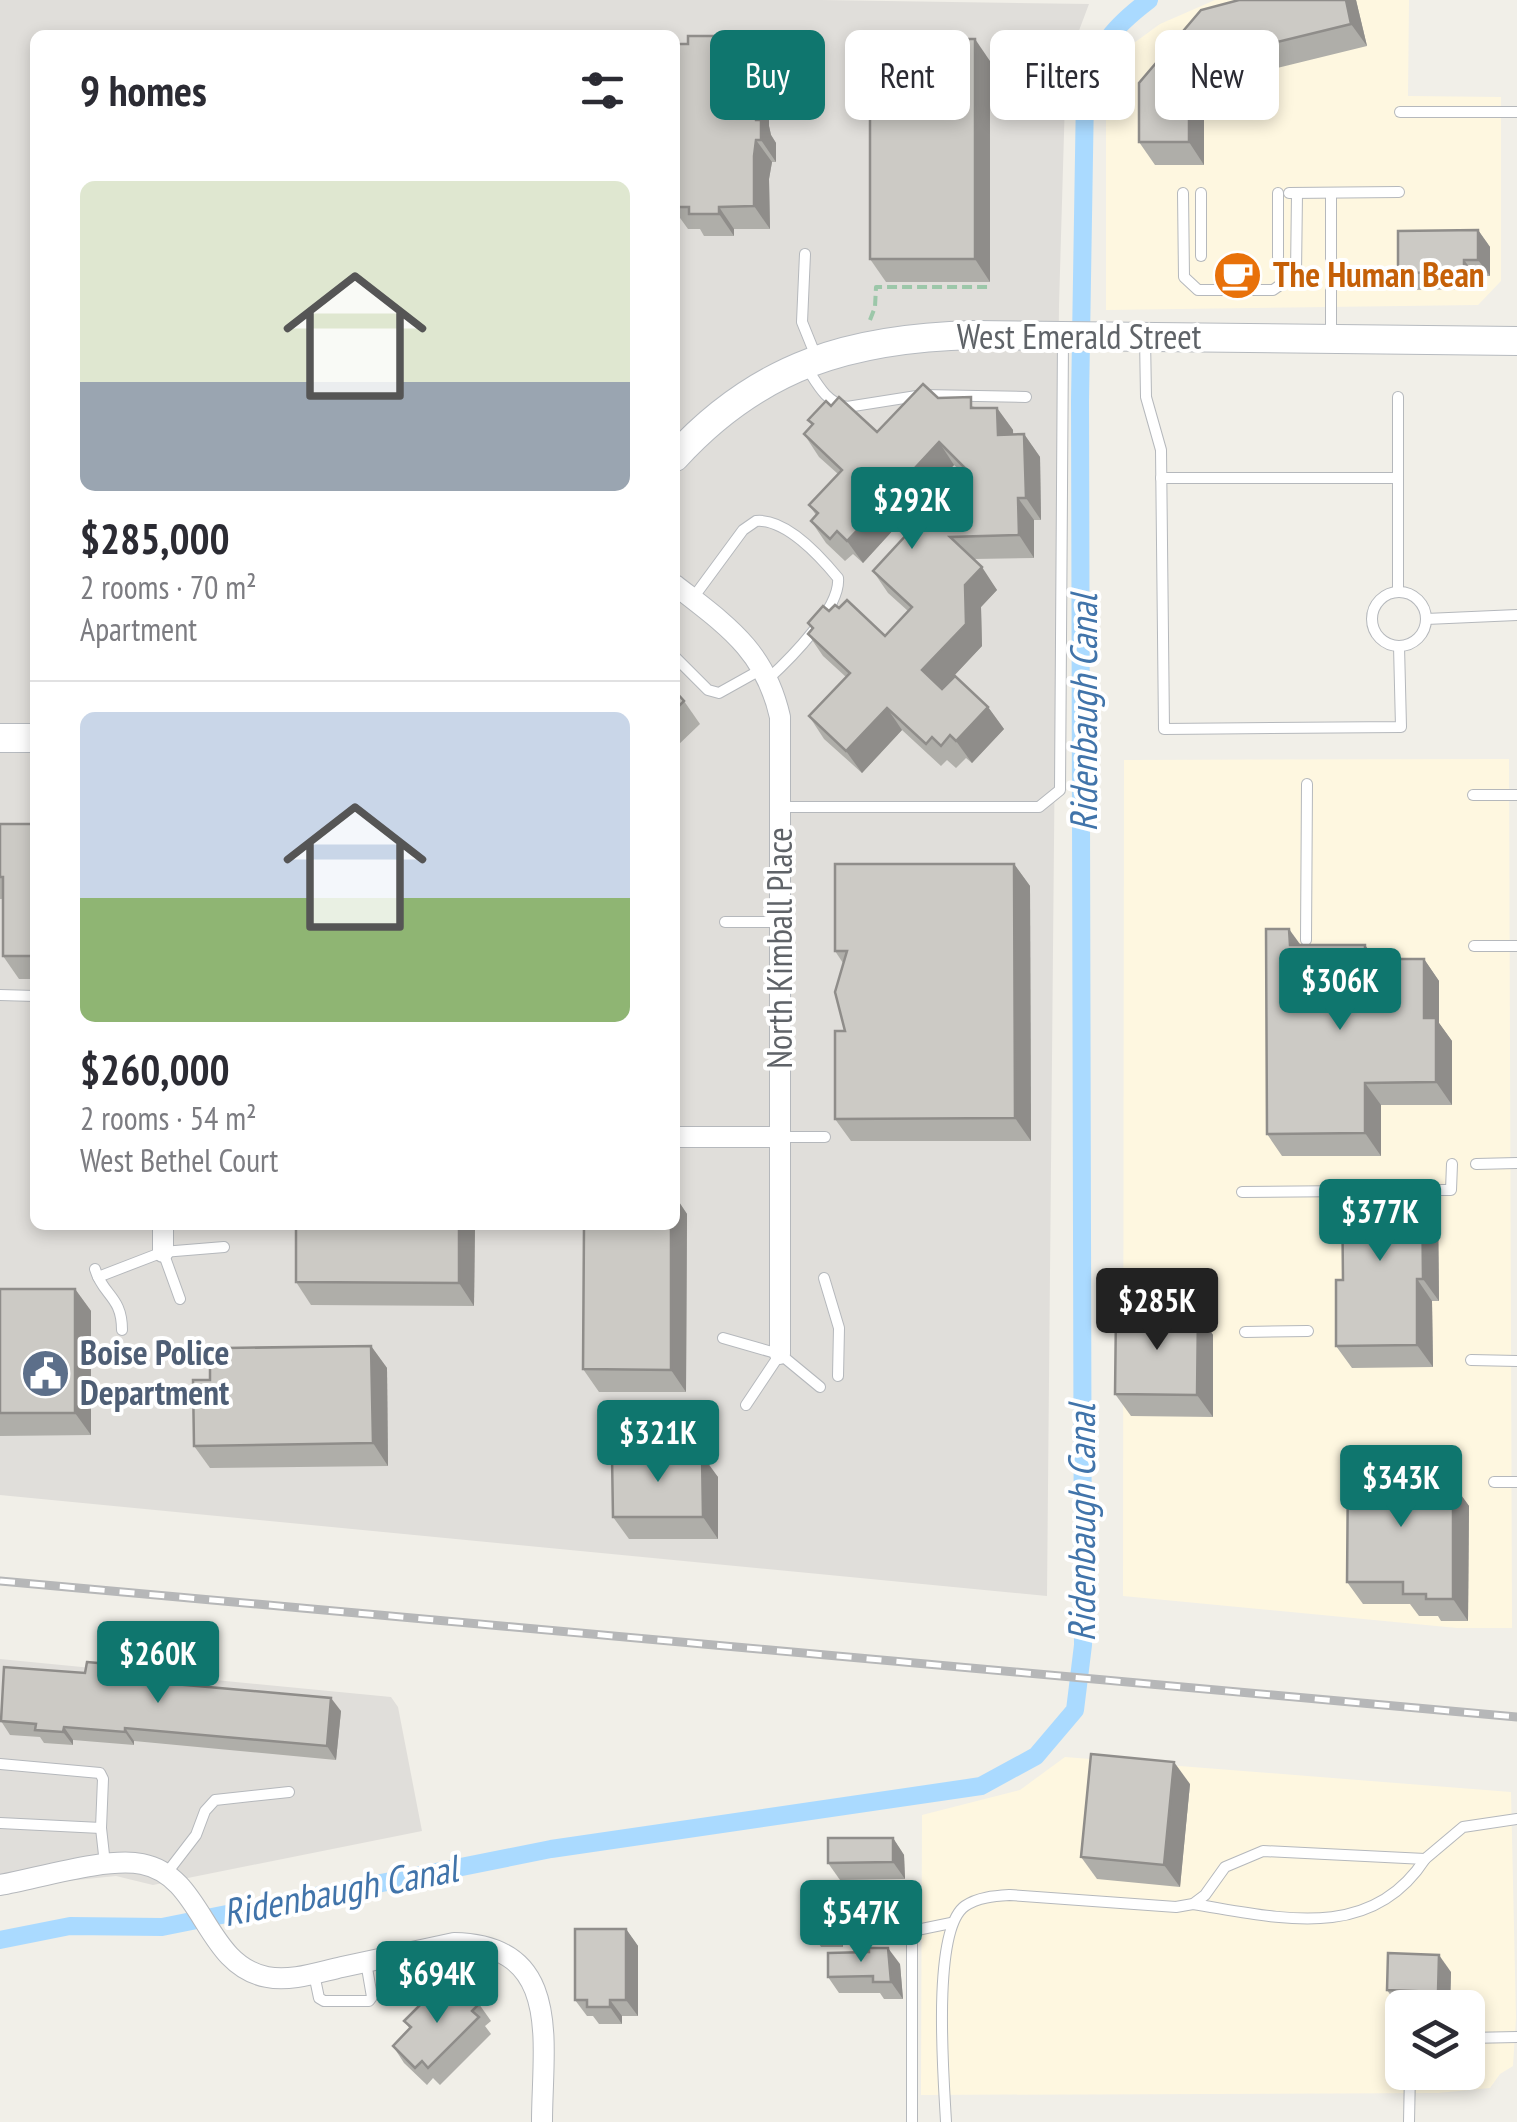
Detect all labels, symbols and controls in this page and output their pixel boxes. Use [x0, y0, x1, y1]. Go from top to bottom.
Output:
chip: Buy [710, 30, 825, 120]
chip: Rent [845, 30, 970, 120]
chip: Filters [990, 30, 1135, 120]
chip: New [1155, 30, 1279, 120]
text: 9 homes [80, 63, 207, 118]
icon: filters [575, 63, 630, 118]
icon: home [265, 246, 445, 426]
cafe icon: The Human Bean [1212, 249, 1264, 301]
place label: The Human Bean [1273, 251, 1485, 297]
street label: West Emerald Street [957, 313, 1202, 359]
pin: $292K [842, 467, 982, 552]
text: $292K [873, 478, 951, 520]
text: $285,000 [80, 511, 230, 566]
text: 2 rooms · 70 m² [80, 566, 257, 608]
water label: Ridenbaugh Canal [1058, 591, 1107, 832]
text: Apartment [80, 608, 197, 650]
icon: home [265, 777, 445, 957]
street label: North Kimball Place [756, 827, 802, 1069]
pin: $306K [1270, 948, 1410, 1033]
text: $306K [1301, 959, 1379, 1001]
text: $260,000 [80, 1042, 230, 1097]
text: 2 rooms · 54 m² [80, 1097, 257, 1139]
text: West Bethel Court [80, 1139, 278, 1181]
pin: $377K [1310, 1179, 1450, 1264]
text: $377K [1341, 1190, 1419, 1232]
pin: $285K [1087, 1268, 1227, 1353]
text: $285K [1118, 1279, 1196, 1321]
place label: Boise Police Department [80, 1329, 229, 1415]
public building icon: Boise Police Department [19, 1347, 71, 1399]
pin: $321K [588, 1400, 728, 1485]
water label: Ridenbaugh Canal [1056, 1401, 1105, 1642]
text: $321K [619, 1411, 697, 1453]
pin: $343K [1331, 1445, 1471, 1530]
text: $343K [1362, 1456, 1440, 1498]
pin: $260K [88, 1621, 228, 1706]
text: $260K [119, 1632, 197, 1674]
water label: Ridenbaugh Canal [218, 1842, 464, 1936]
pin: $547K [791, 1880, 931, 1965]
text: $547K [822, 1891, 900, 1933]
pin: $694K [367, 1941, 507, 2026]
text: $694K [398, 1952, 476, 1994]
map controls [1385, 1990, 1485, 2090]
button: layers [1385, 1990, 1485, 2090]

